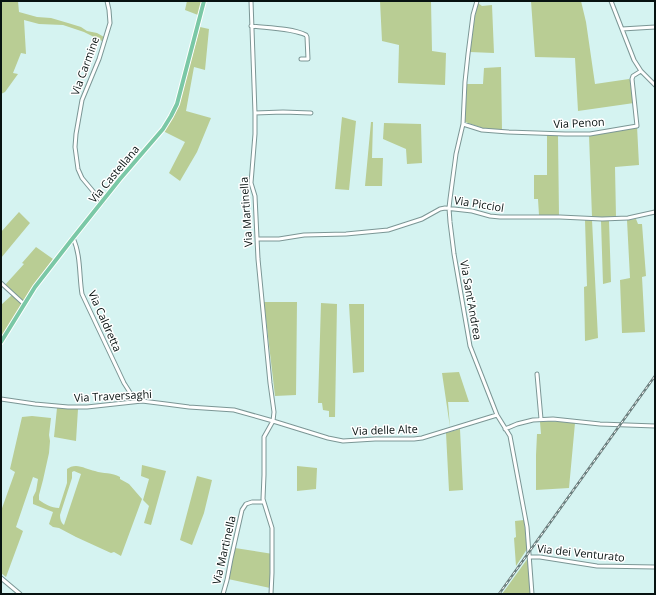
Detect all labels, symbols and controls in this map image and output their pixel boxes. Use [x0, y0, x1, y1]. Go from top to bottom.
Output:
street label: Via Carmine [67, 34, 102, 97]
street label: Via Penon [553, 114, 605, 131]
street label: Via Castellana [85, 142, 142, 206]
street label: Via Martinella [236, 177, 255, 248]
street label: Via Picciol [453, 192, 505, 215]
street label: Via Sant'Andrea [457, 259, 486, 341]
street label: Via Caldretta [85, 288, 126, 354]
street label: Via Traversaghi [74, 386, 152, 405]
street label: Via delle Alte [352, 421, 418, 438]
street label: Via Martinella [208, 514, 239, 586]
street label: Via dei Venturato [536, 540, 626, 565]

